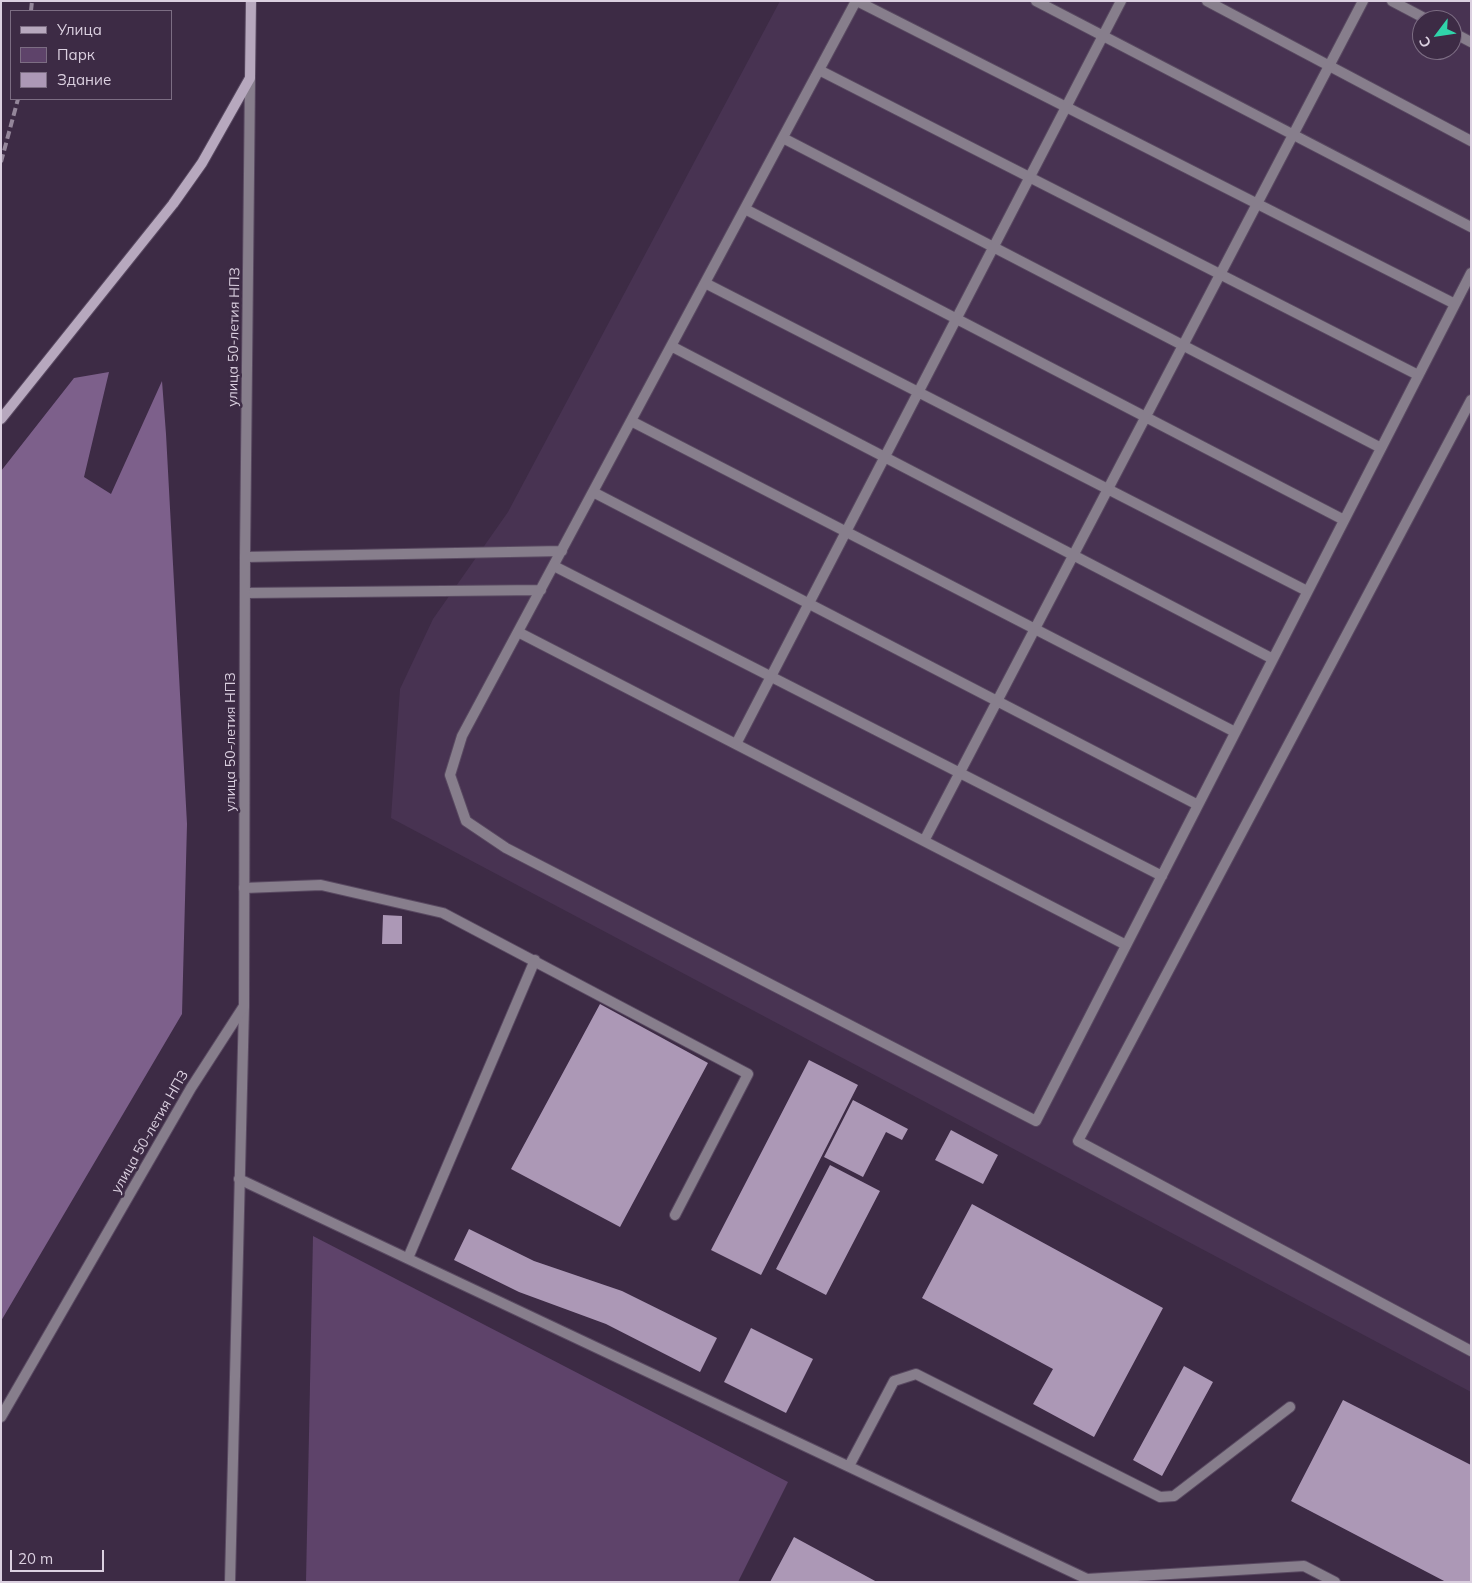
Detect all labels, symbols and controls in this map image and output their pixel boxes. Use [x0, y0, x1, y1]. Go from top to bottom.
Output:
legend [10, 10, 172, 100]
north arrow [1412, 10, 1462, 60]
text: Улица [57, 20, 102, 39]
text: С [1415, 33, 1435, 51]
text: Парк [57, 45, 95, 64]
text: Здание [57, 70, 111, 89]
street label: улица 50-летия НПЗ [224, 267, 244, 407]
street label: улица 50-летия НПЗ [223, 672, 239, 812]
street label: улица 50-летия НПЗ [108, 1067, 192, 1197]
scale bar [12, 1540, 106, 1572]
text: 20 m [18, 1549, 53, 1568]

